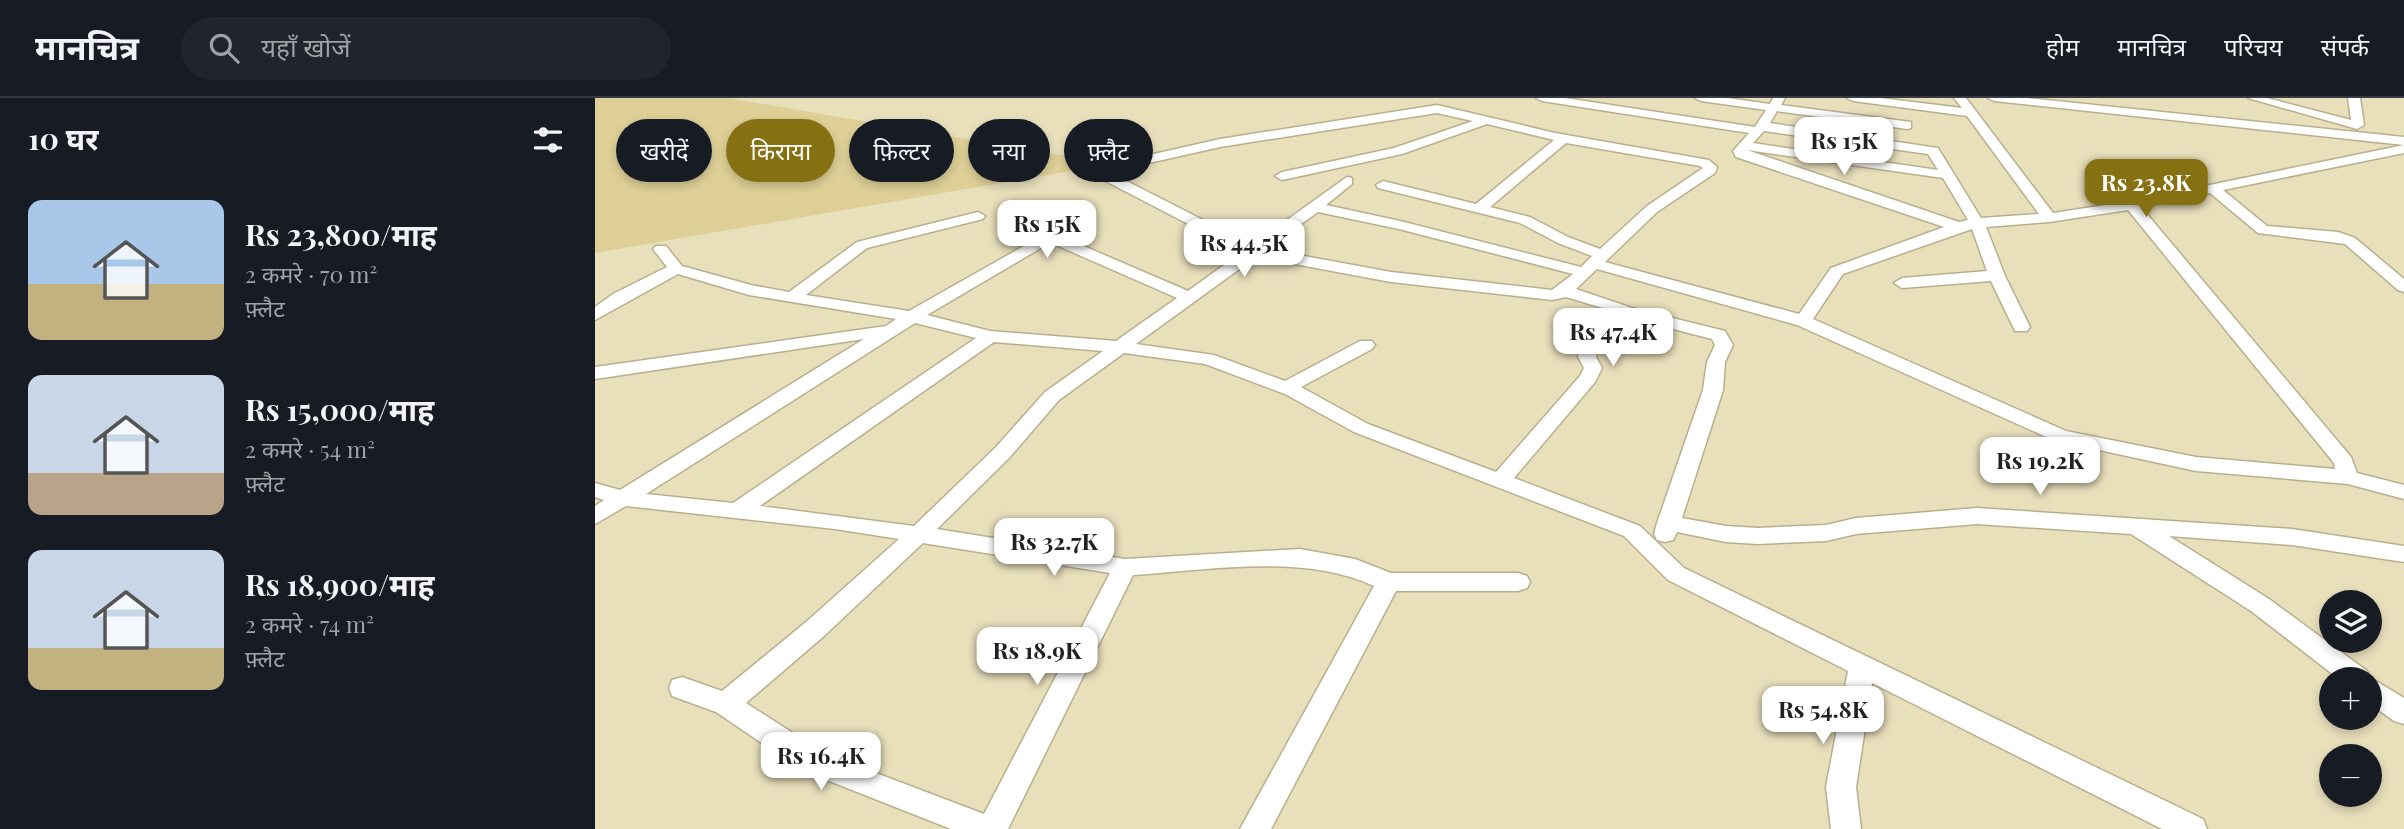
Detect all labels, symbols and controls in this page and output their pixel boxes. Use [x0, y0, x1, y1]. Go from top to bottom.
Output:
search box [181, 17, 671, 80]
text: मानचित्र [35, 24, 139, 68]
icon: search [205, 29, 243, 67]
text: यहाँ खोजें [261, 29, 350, 64]
text: होम [2046, 30, 2079, 62]
text: मानचित्र [2117, 30, 2186, 62]
text: परिचय [2224, 30, 2283, 62]
text: संपर्क [2321, 30, 2369, 62]
text: 10 घर [28, 118, 99, 158]
pin: Rs 15K [1787, 118, 1901, 177]
chip: खरीदें [616, 119, 712, 182]
chip: किराया [726, 119, 835, 182]
chip: फ़िल्टर [849, 119, 954, 182]
chip: नया [968, 119, 1050, 182]
chip: फ़्लैट [1064, 119, 1153, 182]
icon: filters [529, 121, 567, 159]
text: Rs 15K [1810, 124, 1878, 155]
pin: Rs 23.8K [2074, 159, 2218, 219]
text: Rs 23.8K [2101, 166, 2191, 197]
pin: Rs 15K [990, 200, 1104, 260]
text: Rs 15K [1013, 207, 1081, 238]
text: Rs 23,800/माह [245, 214, 437, 254]
pin: Rs 44.5K [1172, 220, 1316, 279]
text: Rs 44.5K [1200, 226, 1288, 257]
icon: home [84, 228, 168, 312]
text: 2 कमरे · 70 m² [245, 258, 377, 289]
text: फ़्लैट [245, 292, 285, 323]
pin: Rs 47.4K [1541, 308, 1685, 368]
text: Rs 47.4K [1569, 315, 1657, 346]
text: Rs 15,000/माह [245, 389, 434, 429]
icon: home [84, 403, 168, 487]
text: 2 कमरे · 54 m² [245, 433, 375, 464]
pin: Rs 19.2K [1968, 438, 2112, 497]
text: Rs 19.2K [1996, 444, 2084, 475]
text: फ़्लैट [245, 467, 285, 498]
pin: Rs 32.7K [982, 518, 1126, 578]
text: Rs 32.7K [1010, 525, 1098, 556]
text: Rs 18,900/माह [245, 564, 435, 604]
icon: home [84, 578, 168, 662]
map controls [2319, 590, 2382, 807]
button: layers [2319, 590, 2382, 653]
text: 2 कमरे · 74 m² [245, 608, 374, 639]
pin: Rs 18.9K [965, 628, 1109, 687]
text: Rs 18.9K [993, 634, 1081, 665]
text: फ़्लैट [245, 642, 285, 673]
button: + [2319, 667, 2382, 730]
pin: Rs 54.8K [1751, 686, 1895, 746]
text: Rs 54.8K [1778, 693, 1868, 724]
pin: Rs 16.4K [749, 732, 893, 792]
text: Rs 16.4K [777, 739, 865, 770]
button: − [2319, 744, 2382, 807]

